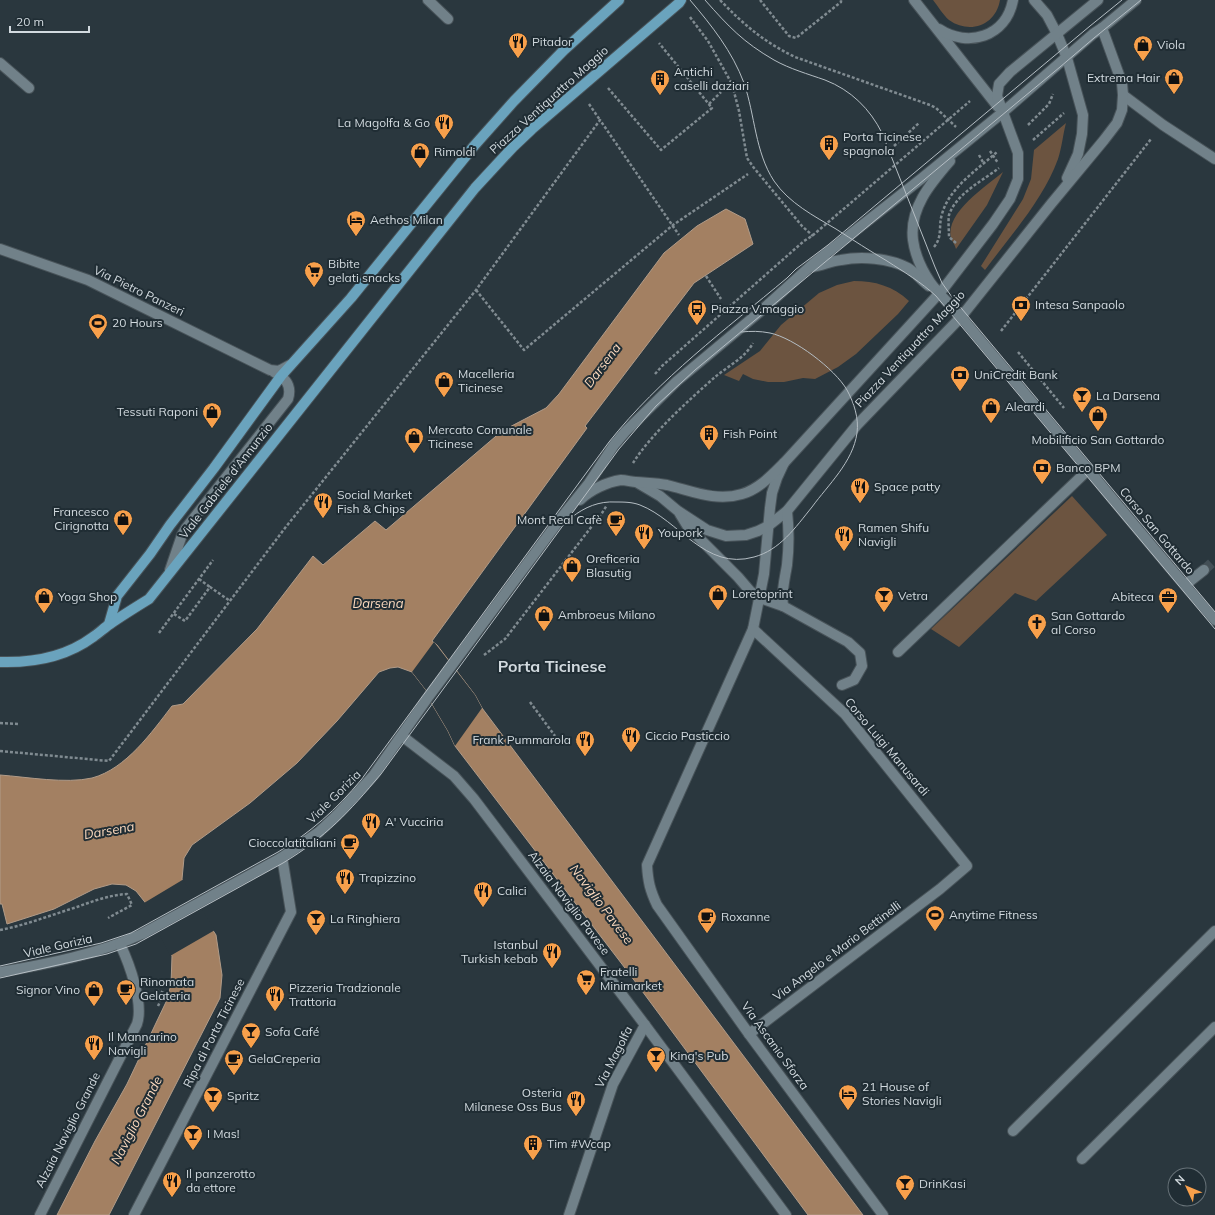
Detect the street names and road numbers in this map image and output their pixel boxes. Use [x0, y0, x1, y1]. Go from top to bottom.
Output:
street label: Piazza Ventiquattro Maggio [486, 42, 611, 157]
street label: Via Pietro Panzeri [92, 262, 187, 319]
street label: Piazza Ventiquattro Maggio [852, 287, 968, 410]
street label: Viale Gabriele d'Annunzio [176, 420, 276, 542]
street label: Corso San Gottardo [1117, 484, 1198, 577]
street label: Corso Luigi Manusardi [842, 695, 933, 799]
street label: Viale Gorizia [304, 767, 364, 827]
street label: Alzaia Naviglio Pavese [525, 848, 613, 958]
street label: Via Angelo e Mario Bettinelli [770, 898, 904, 1004]
street label: Viale Gorizia [22, 930, 94, 961]
street label: Ripa di Porta Ticinese [180, 976, 248, 1090]
street label: Via Ascanio Sforza [738, 999, 812, 1093]
street label: Via Magolfa [592, 1023, 635, 1090]
street label: Alzaia Naviglio Grande [32, 1070, 103, 1190]

